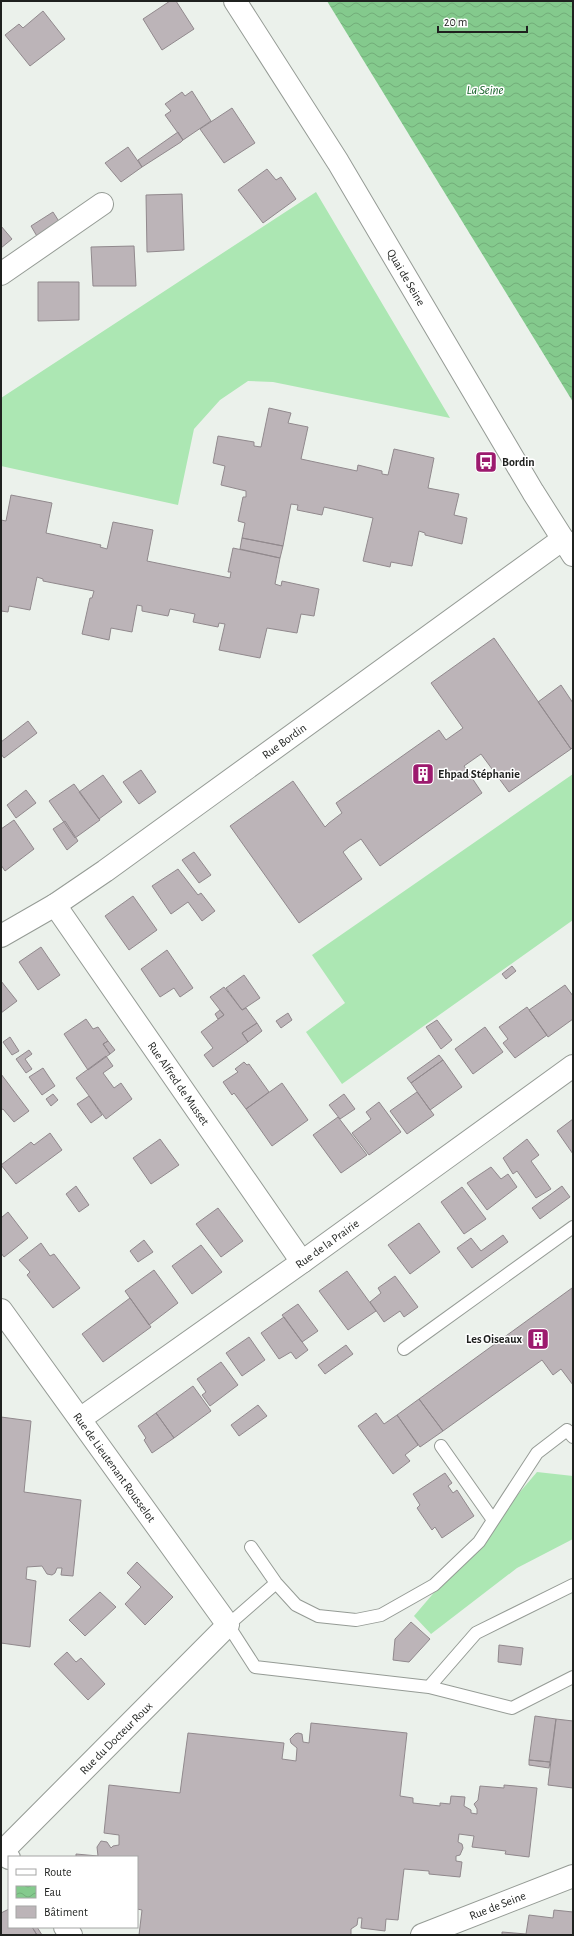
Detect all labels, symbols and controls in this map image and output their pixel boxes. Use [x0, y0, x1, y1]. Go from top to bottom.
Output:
scale bar [438, 8, 527, 34]
text: 20 m [444, 16, 467, 28]
water label: La Seine [467, 84, 504, 97]
street label: Quai de Seine [384, 247, 427, 308]
bus stop icon: Bordin [473, 449, 499, 475]
place label: Bordin [502, 456, 535, 468]
street label: Rue Bordin [260, 721, 308, 761]
building icon: Ehpad Stéphanie [410, 761, 436, 787]
place label: Ehpad Stéphanie [438, 768, 520, 780]
street label: Rue Alfred de Musset [145, 1039, 212, 1128]
street label: Rue de la Prairie [293, 1217, 361, 1271]
building icon: Les Oiseaux [525, 1326, 551, 1352]
place label: Les Oiseaux [466, 1333, 522, 1345]
street label: Rue de Lieutenant Rousselot [71, 1410, 158, 1524]
street label: Rue du Docteur Roux [77, 1699, 155, 1777]
legend [8, 1856, 138, 1928]
text: Route [44, 1866, 71, 1878]
text: Eau [44, 1886, 61, 1898]
street label: Rue de Seine [468, 1889, 527, 1922]
text: Bâtiment [44, 1906, 88, 1918]

